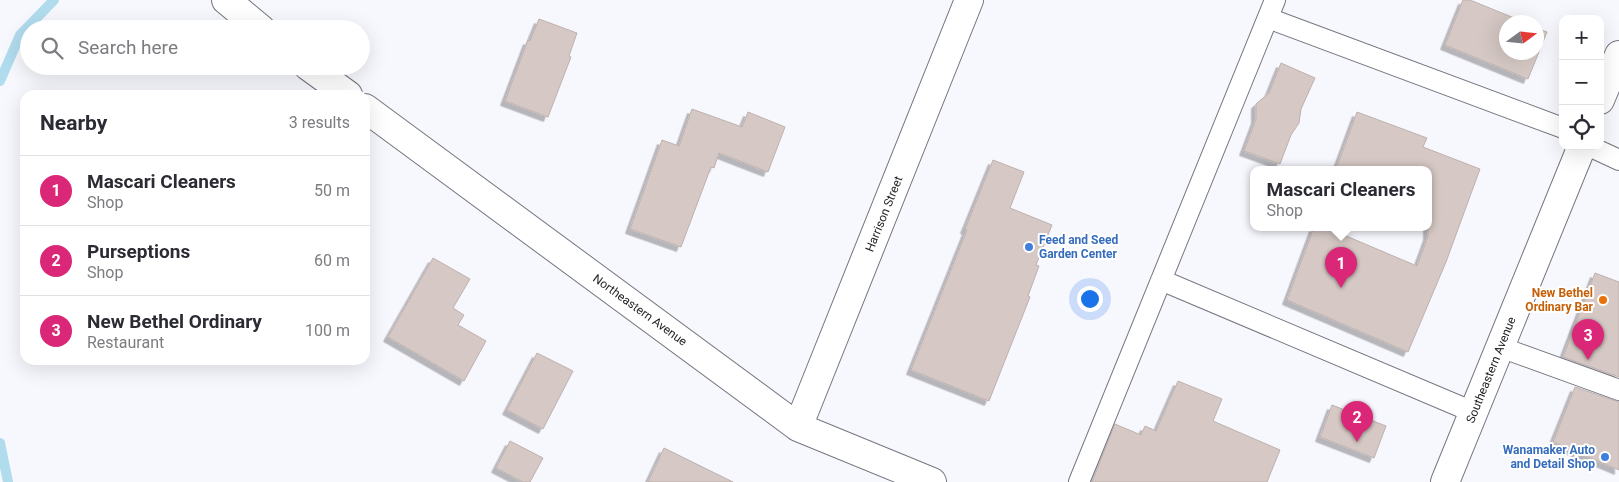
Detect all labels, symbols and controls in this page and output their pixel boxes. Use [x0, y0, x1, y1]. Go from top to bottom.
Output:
north arrow [1499, 15, 1544, 60]
map controls [1559, 15, 1604, 150]
button: + [1559, 15, 1604, 60]
search box [20, 20, 370, 75]
icon: search [38, 34, 66, 62]
text: Search here [78, 36, 178, 59]
button: − [1559, 60, 1604, 105]
button: locate [1559, 105, 1604, 150]
text: Nearby [40, 111, 107, 135]
text: 3 results [289, 113, 350, 132]
popup [1250, 166, 1432, 231]
text: Mascari Cleaners [87, 170, 236, 193]
street label: Harrison Street [862, 174, 906, 254]
text: Mascari Cleaners [1267, 178, 1415, 201]
text: 1 [51, 181, 61, 200]
text: 50 m [314, 181, 350, 200]
text: Shop [87, 193, 123, 212]
text: Shop [1267, 201, 1303, 220]
place label: Feed and Seed Garden Center [1039, 233, 1118, 261]
text: Purseptions [87, 240, 190, 263]
marker: Feed and Seed Garden Center [1023, 241, 1035, 253]
pin: 1 [1325, 247, 1357, 288]
text: 2 [51, 251, 61, 270]
text: 60 m [314, 251, 350, 270]
text: Shop [87, 263, 123, 282]
street label: Northeastern Avenue [590, 271, 690, 349]
your location [1077, 286, 1103, 312]
place label: New Bethel Ordinary Bar [1525, 286, 1594, 314]
marker: New Bethel Ordinary Bar [1597, 294, 1609, 306]
text: New Bethel Ordinary [87, 310, 262, 333]
street label: Southeastern Avenue [1463, 315, 1519, 425]
pin: 3 [1572, 319, 1604, 360]
text: 3 [51, 321, 61, 340]
text: 100 m [305, 321, 350, 340]
text: Restaurant [87, 333, 164, 352]
pin: 2 [1341, 401, 1373, 442]
place label: Wanamaker Auto and Detail Shop [1503, 443, 1595, 471]
marker: Wanamaker Auto and Detail Shop [1599, 451, 1611, 463]

